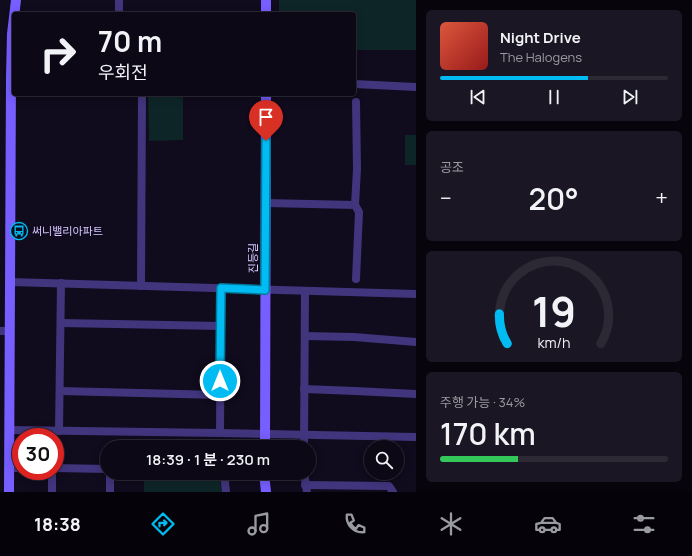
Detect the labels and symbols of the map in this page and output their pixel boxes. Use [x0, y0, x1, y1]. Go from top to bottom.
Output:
pin [249, 100, 283, 141]
bus stop icon: 써니밸리아파트 [9, 221, 29, 241]
place label: 써니밸리아파트 [32, 223, 103, 238]
street label: 진등길 [245, 243, 260, 273]
position arrow [199, 360, 241, 402]
speed limit sign: 30 [12, 428, 64, 480]

